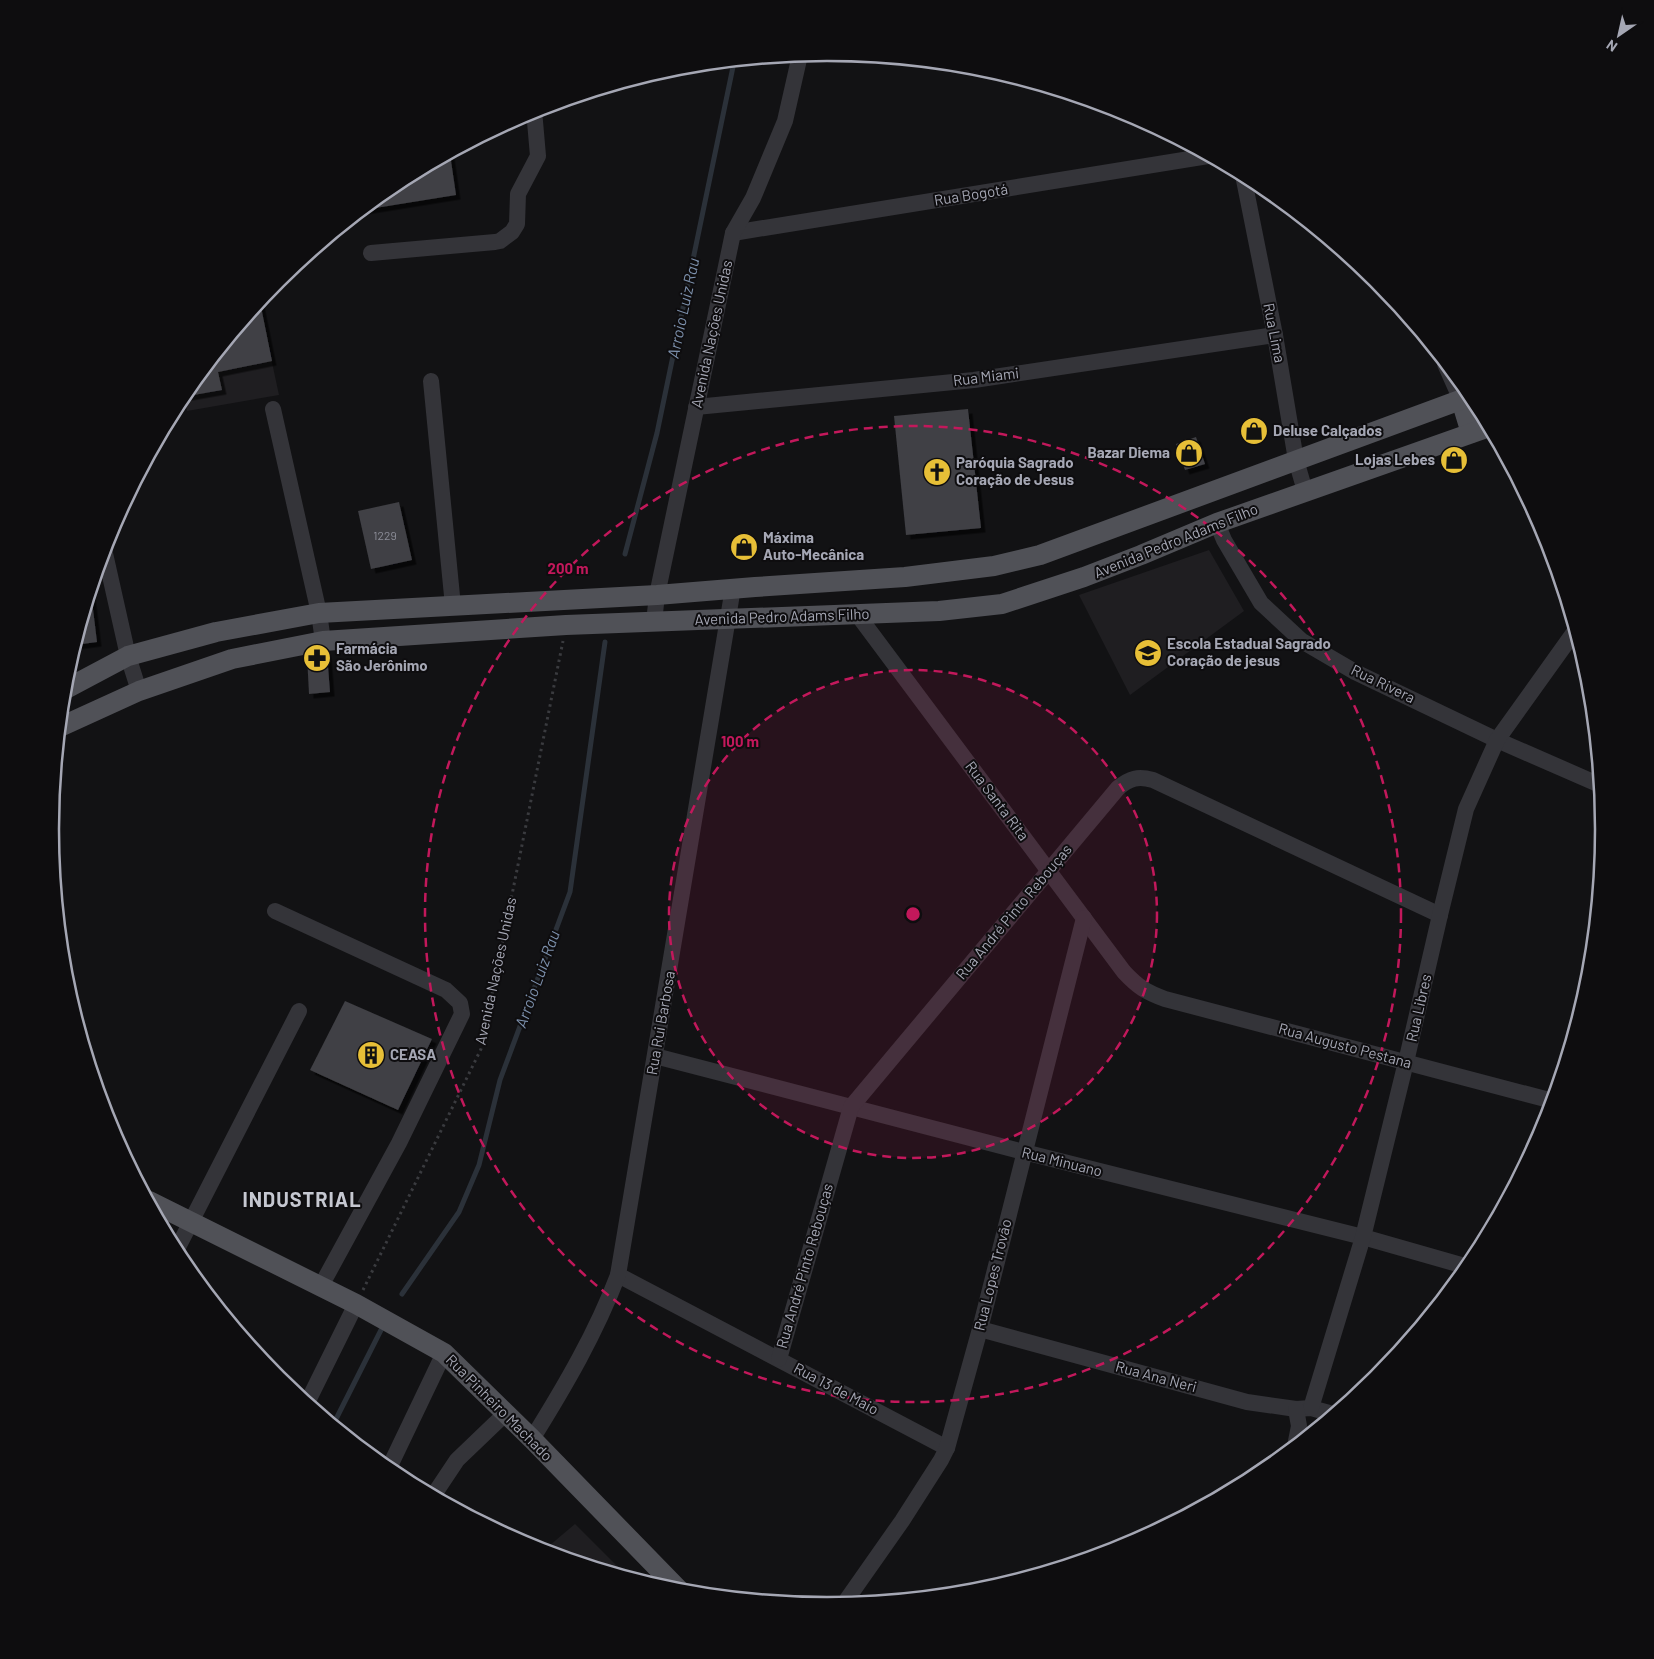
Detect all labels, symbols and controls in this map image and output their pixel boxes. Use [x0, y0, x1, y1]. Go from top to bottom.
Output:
north arrow [1594, 10, 1644, 60]
text: N [1603, 37, 1620, 56]
street label: Rua Bogotá [933, 179, 1009, 209]
water label: Arroio Luiz Rau [663, 256, 702, 360]
street label: Avenida Nações Unidas [687, 258, 735, 409]
street label: Rua Lima [1260, 301, 1290, 364]
street label: Rua Miami [952, 363, 1020, 389]
shop icon: Deluse Calçados [1239, 416, 1269, 446]
place label: Deluse Calçados [1273, 421, 1382, 439]
shop icon: Bazar Diema [1174, 438, 1204, 468]
place label: Bazar Diema [1088, 443, 1170, 461]
shop icon: Lojas Lebes [1439, 445, 1469, 475]
place label: Lojas Lebes [1355, 450, 1435, 468]
place label: Paróquia Sagrado Coração de Jesus [956, 453, 1075, 488]
church icon: Paróquia Sagrado Coração de Jesus [922, 457, 952, 487]
street label: Avenida Pedro Adams Filho [1091, 499, 1260, 581]
house number: 1229 [373, 528, 397, 542]
place label: Máxima Auto-Mecânica [763, 528, 864, 563]
shop icon: Máxima Auto-Mecânica [729, 532, 759, 562]
text: 200 m [547, 559, 589, 577]
street label: Avenida Pedro Adams Filho [694, 604, 870, 628]
place label: Escola Estadual Sagrado Coração de jesus [1167, 634, 1331, 669]
school or university icon: Escola Estadual Sagrado Coração de jesus [1133, 638, 1163, 668]
place label: Farmácia São Jerônimo [336, 639, 428, 674]
pharmacy icon: Farmácia São Jerônimo [302, 643, 332, 673]
street label: Rua Rivera [1349, 660, 1418, 706]
text: 100 m [721, 732, 759, 750]
street label: Rua Santa Rita [962, 757, 1033, 844]
street label: Rua André Pinto Rebouças [951, 840, 1075, 983]
street label: Avenida Nações Unidas [471, 895, 519, 1046]
centre of rings [904, 905, 922, 923]
water label: Arroio Luiz Rau [510, 928, 563, 1030]
street label: Rua Rui Barbosa [642, 969, 678, 1076]
street label: Rua Libres [1402, 972, 1435, 1043]
street label: Rua Augusto Pestana [1277, 1019, 1414, 1071]
building icon: CEASA [356, 1040, 386, 1070]
place label: CEASA [390, 1045, 436, 1063]
street label: Rua Minuano [1020, 1142, 1104, 1180]
street label: Rua André Pinto Rebouças [772, 1181, 836, 1350]
district label: INDUSTRIAL [242, 1187, 362, 1211]
street label: Rua Lopes Trovão [969, 1217, 1015, 1332]
street label: Rua Pinheiro Machado [443, 1350, 557, 1464]
street label: Rua Ana Neri [1114, 1357, 1199, 1395]
street label: Rua 13 de Maio [791, 1358, 882, 1418]

